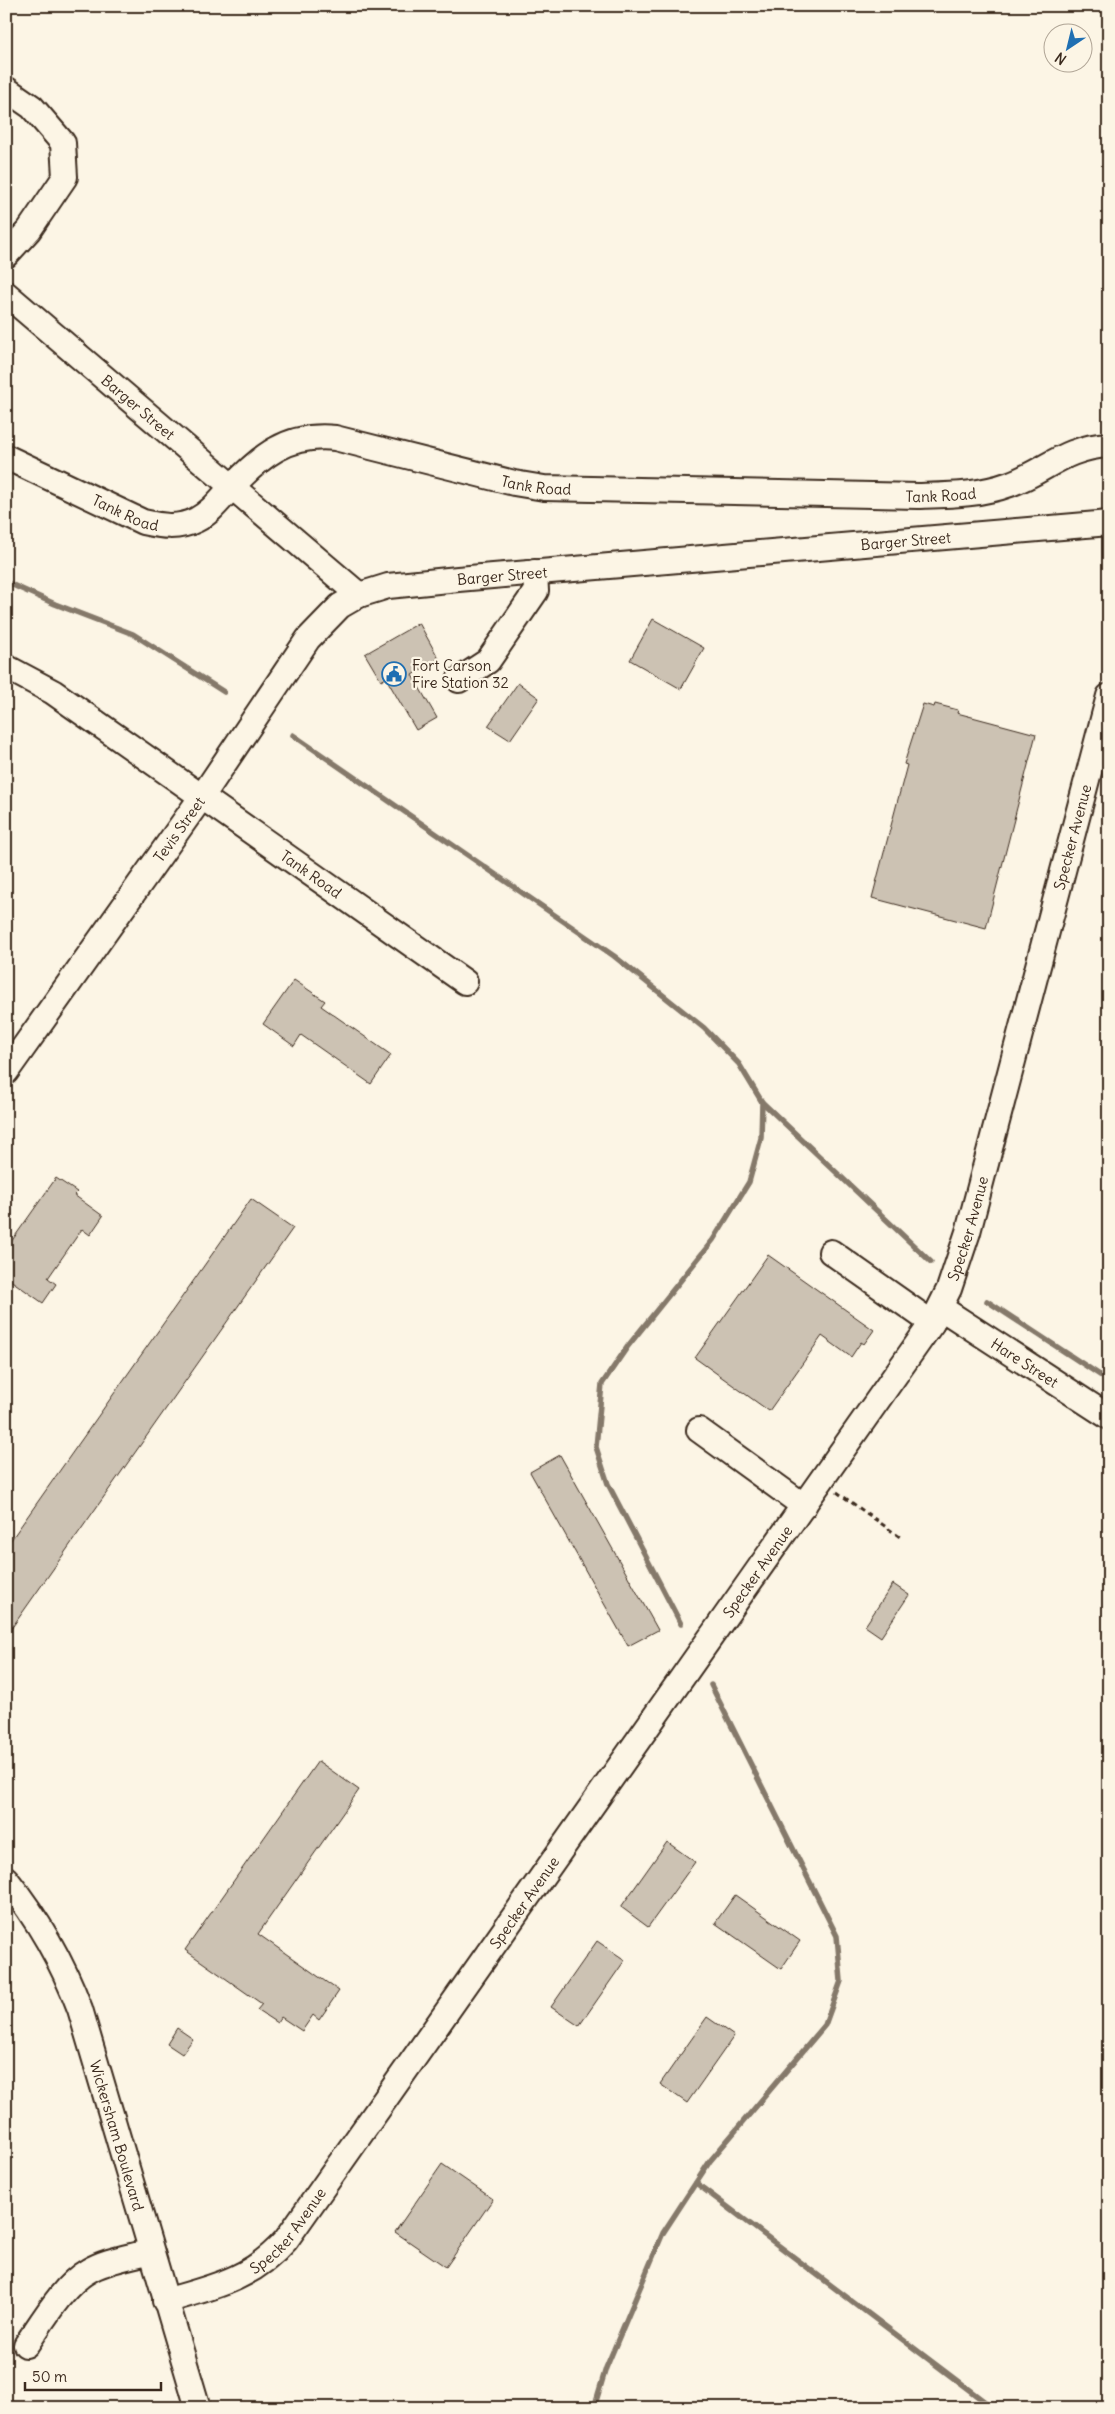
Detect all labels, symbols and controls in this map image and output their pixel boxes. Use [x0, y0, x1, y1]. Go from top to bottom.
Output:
north arrow [1042, 22, 1092, 72]
text: N [1051, 48, 1070, 69]
street label: Barger Street [98, 370, 179, 444]
street label: Tank Road [499, 471, 571, 498]
street label: Tank Road [905, 483, 977, 506]
street label: Tank Road [89, 490, 160, 534]
street label: Barger Street [860, 527, 952, 554]
street label: Barger Street [456, 562, 548, 589]
place label: Fort Carson Fire Station 32 [412, 656, 509, 692]
public building icon: Fort Carson Fire Station 32 [381, 661, 407, 687]
street label: Specker Avenue [1049, 782, 1095, 892]
street label: Tevis Street [149, 793, 208, 866]
street label: Tank Road [277, 846, 346, 902]
street label: Specker Avenue [943, 1174, 992, 1283]
street label: Hare Street [988, 1334, 1062, 1391]
street label: Specker Avenue [718, 1521, 796, 1621]
street label: Specker Avenue [485, 1853, 563, 1952]
street label: Wickersham Boulevard [86, 2058, 149, 2213]
street label: Specker Avenue [246, 2184, 330, 2278]
scale bar [25, 2359, 161, 2391]
text: 50 m [32, 2367, 67, 2386]

